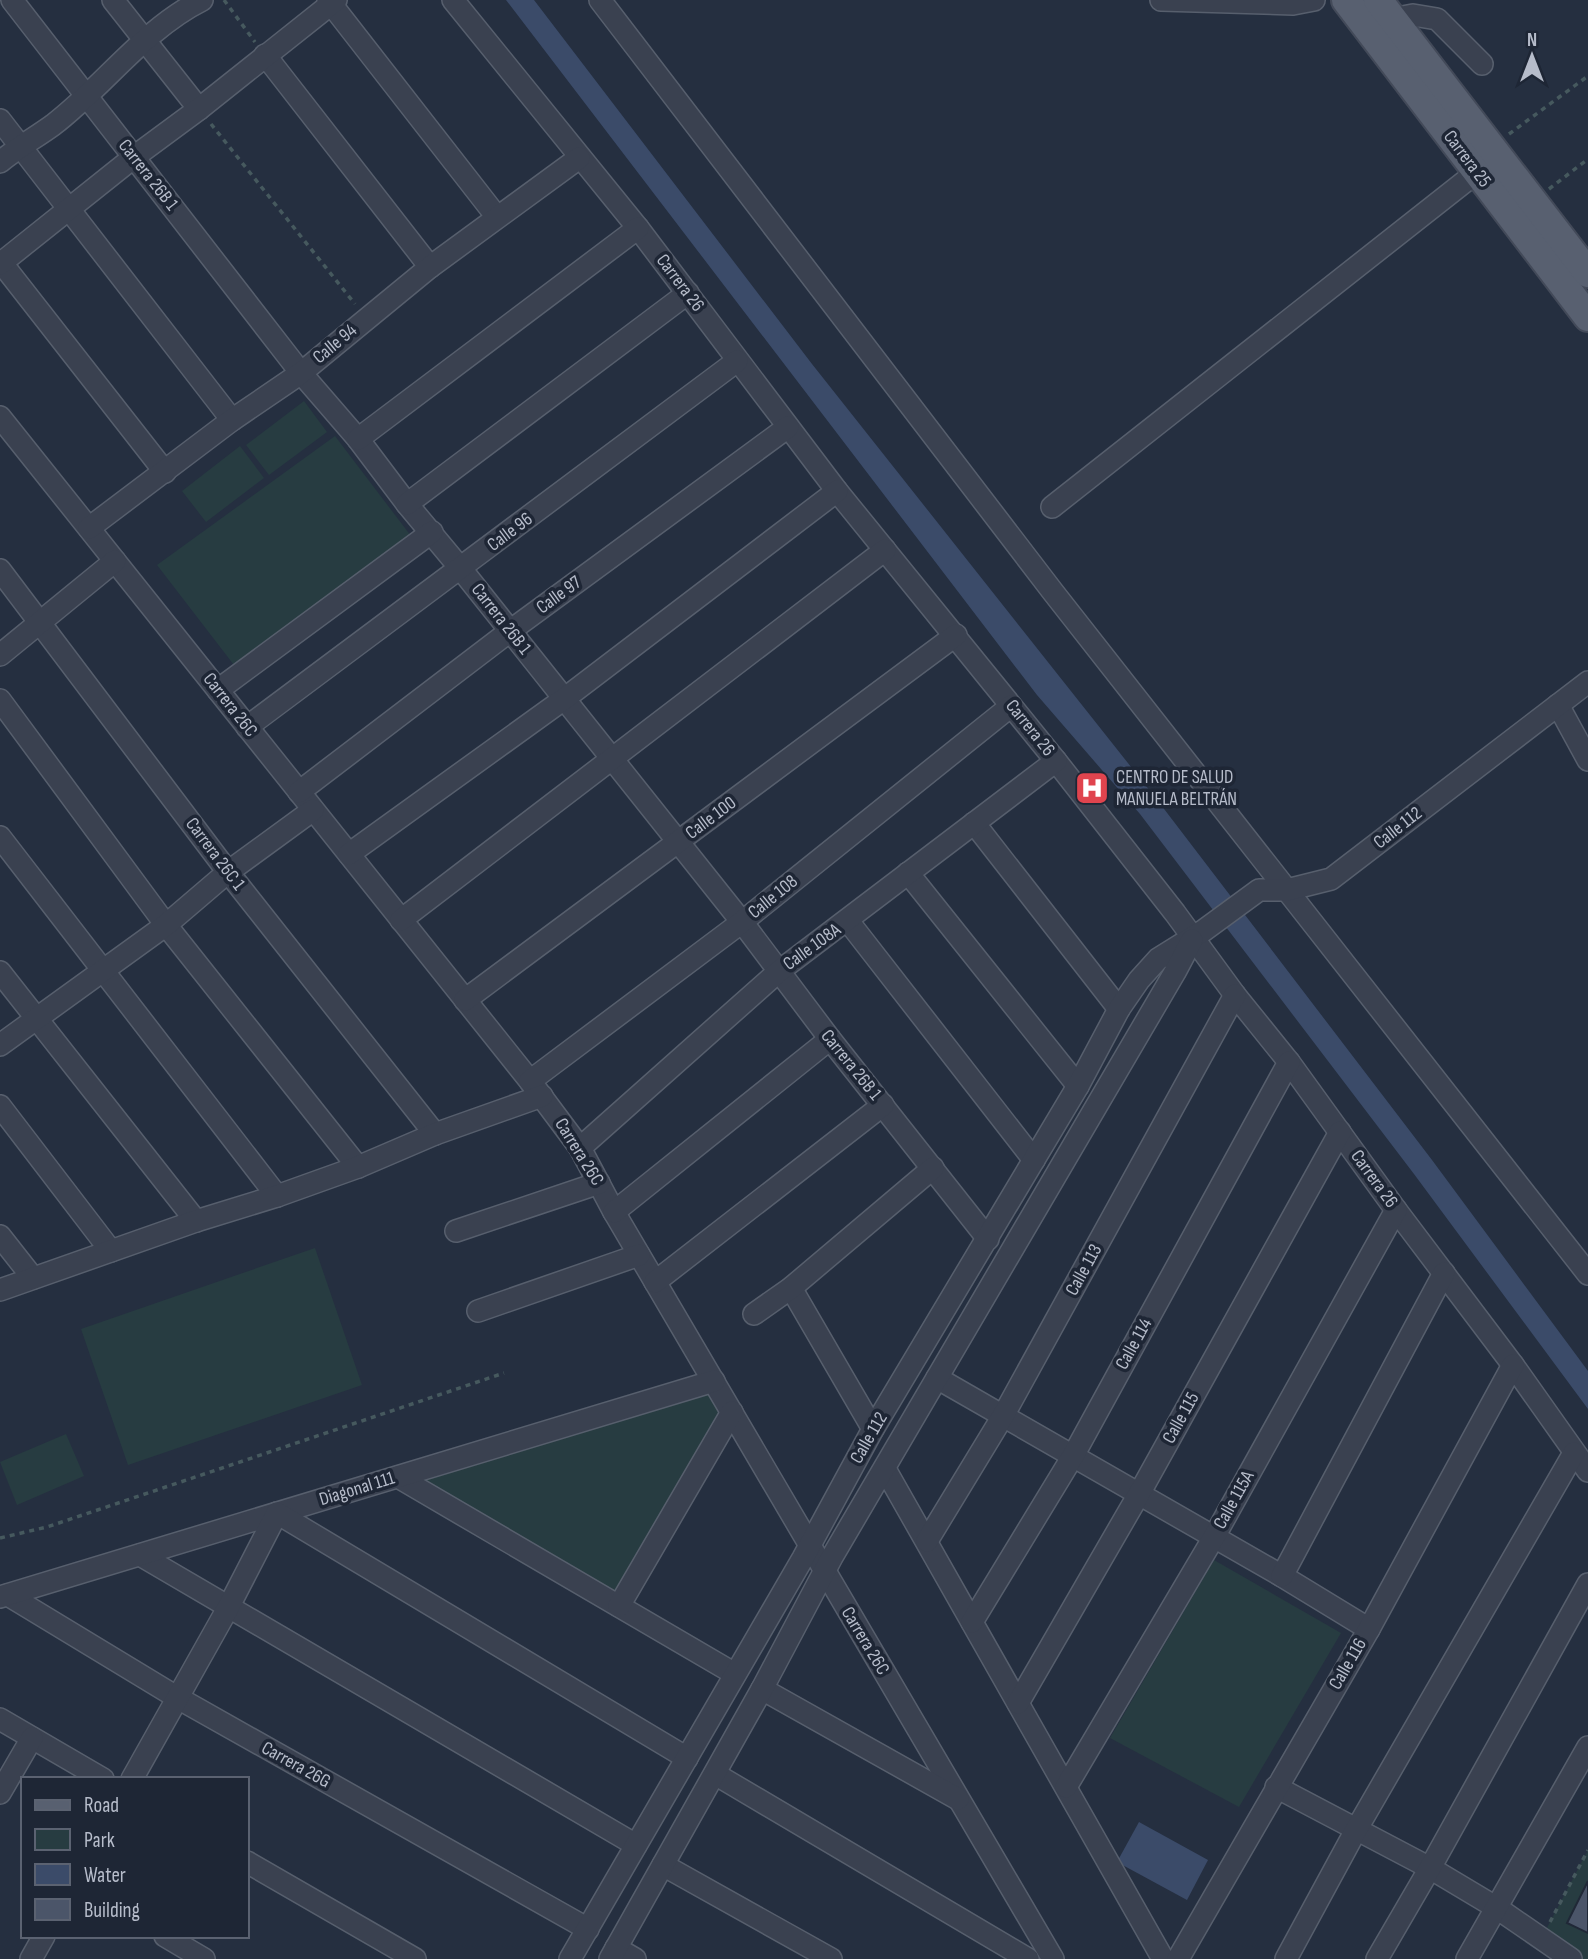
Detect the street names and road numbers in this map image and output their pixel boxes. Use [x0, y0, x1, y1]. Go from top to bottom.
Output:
street label: Carrera 25 [1438, 126, 1496, 192]
street label: Carrera 26B 1 [113, 135, 183, 216]
street label: Carrera 26 [651, 250, 709, 316]
street label: Calle 94 [308, 319, 362, 369]
street label: Calle 96 [483, 508, 537, 556]
street label: Calle 97 [532, 571, 586, 619]
street label: Carrera 26B 1 [466, 579, 536, 660]
street label: Carrera 26C [198, 668, 262, 742]
street label: Carrera 26 [1000, 695, 1060, 761]
street label: Calle 100 [681, 791, 741, 845]
street label: Calle 112 [1369, 802, 1427, 854]
street label: Carrera 26C 1 [180, 813, 250, 895]
street label: Calle 108 [743, 870, 803, 924]
street label: Calle 108A [779, 918, 846, 976]
street label: Carrera 26B 1 [816, 1025, 887, 1105]
street label: Carrera 26C [549, 1114, 609, 1190]
street label: Carrera 26 [1345, 1146, 1403, 1212]
street label: Calle 113 [1061, 1240, 1107, 1300]
street label: Calle 114 [1111, 1314, 1157, 1374]
street label: Calle 115 [1158, 1388, 1204, 1448]
street label: Calle 112 [845, 1408, 893, 1468]
street label: Calle 115A [1209, 1466, 1260, 1533]
street label: Diagonal 111 [317, 1467, 398, 1511]
street label: Carrera 26C [836, 1603, 894, 1679]
street label: Calle 116 [1324, 1634, 1372, 1694]
street label: Carrera 26G [257, 1737, 335, 1793]

